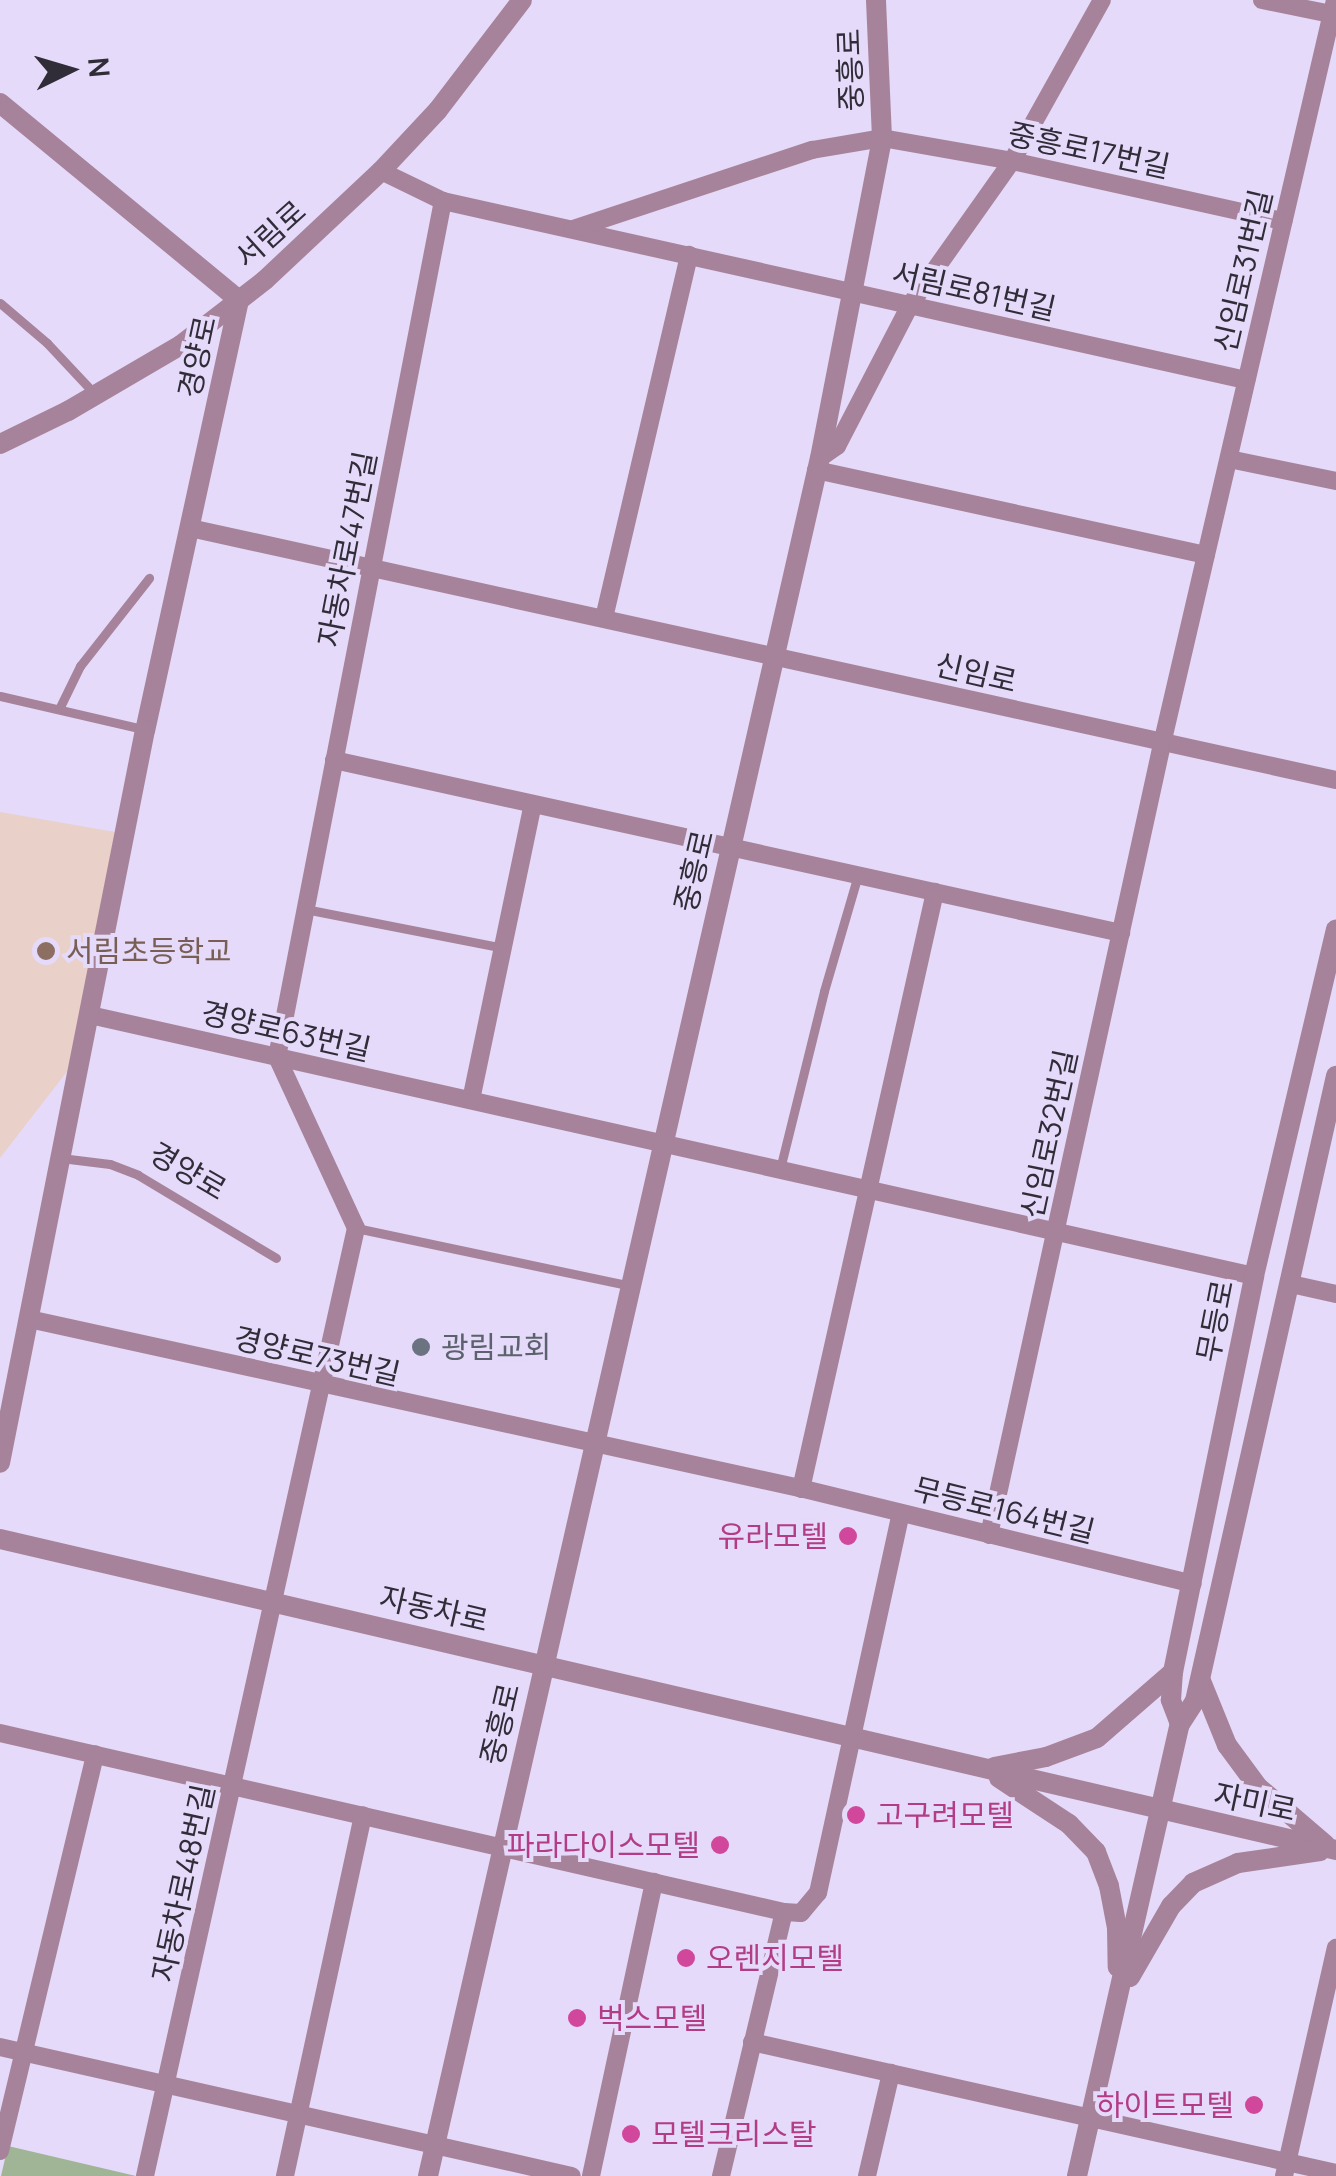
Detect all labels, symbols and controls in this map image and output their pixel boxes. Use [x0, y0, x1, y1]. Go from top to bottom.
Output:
north arrow [20, 20, 120, 120]
street label: 중흥로 [831, 28, 869, 112]
text: N [80, 56, 120, 79]
street label: 중흥로17번길 [1005, 115, 1173, 185]
street label: 신임로31번길 [1207, 186, 1279, 356]
street label: 서림로 [227, 193, 313, 275]
street label: 서림로81번길 [889, 255, 1059, 327]
street label: 경양로 [171, 313, 223, 401]
street label: 자동차로47번길 [310, 448, 384, 650]
street label: 신임로 [932, 646, 1020, 700]
street label: 중흥로 [667, 827, 721, 915]
place label: 서림초등학교 [66, 933, 232, 969]
marker: 서림초등학교 [35, 940, 57, 962]
street label: 경양로63번길 [198, 994, 374, 1068]
street label: 신임로32번길 [1014, 1046, 1084, 1222]
street label: 경양로 [143, 1135, 233, 1207]
street label: 무등로 [1189, 1277, 1241, 1365]
street label: 경양로73번길 [230, 1319, 404, 1393]
place label: 광림교회 [441, 1329, 551, 1365]
marker: 광림교회 [410, 1336, 432, 1358]
street label: 무등로164번길 [909, 1470, 1099, 1550]
place label: 유라모텔 [718, 1518, 828, 1554]
marker: 유라모텔 [837, 1525, 859, 1547]
street label: 자동차로 [376, 1579, 492, 1639]
street label: 중흥로 [473, 1680, 527, 1768]
street label: 자미로 [1211, 1776, 1299, 1828]
street label: 자동차로48번길 [145, 1781, 221, 1985]
place label: 고구려모텔 [876, 1797, 1014, 1833]
marker: 고구려모텔 [845, 1804, 867, 1826]
place label: 파라다이스모텔 [507, 1827, 700, 1863]
marker: 파라다이스모텔 [709, 1834, 731, 1856]
place label: 오렌지모텔 [706, 1940, 844, 1976]
marker: 오렌지모텔 [675, 1947, 697, 1969]
place label: 벅스모텔 [597, 2000, 707, 2036]
marker: 벅스모텔 [566, 2007, 588, 2029]
place label: 하이트모텔 [1096, 2087, 1234, 2123]
marker: 하이트모텔 [1243, 2094, 1265, 2116]
place label: 모텔크리스탈 [651, 2116, 817, 2152]
marker: 모텔크리스탈 [620, 2123, 642, 2145]

